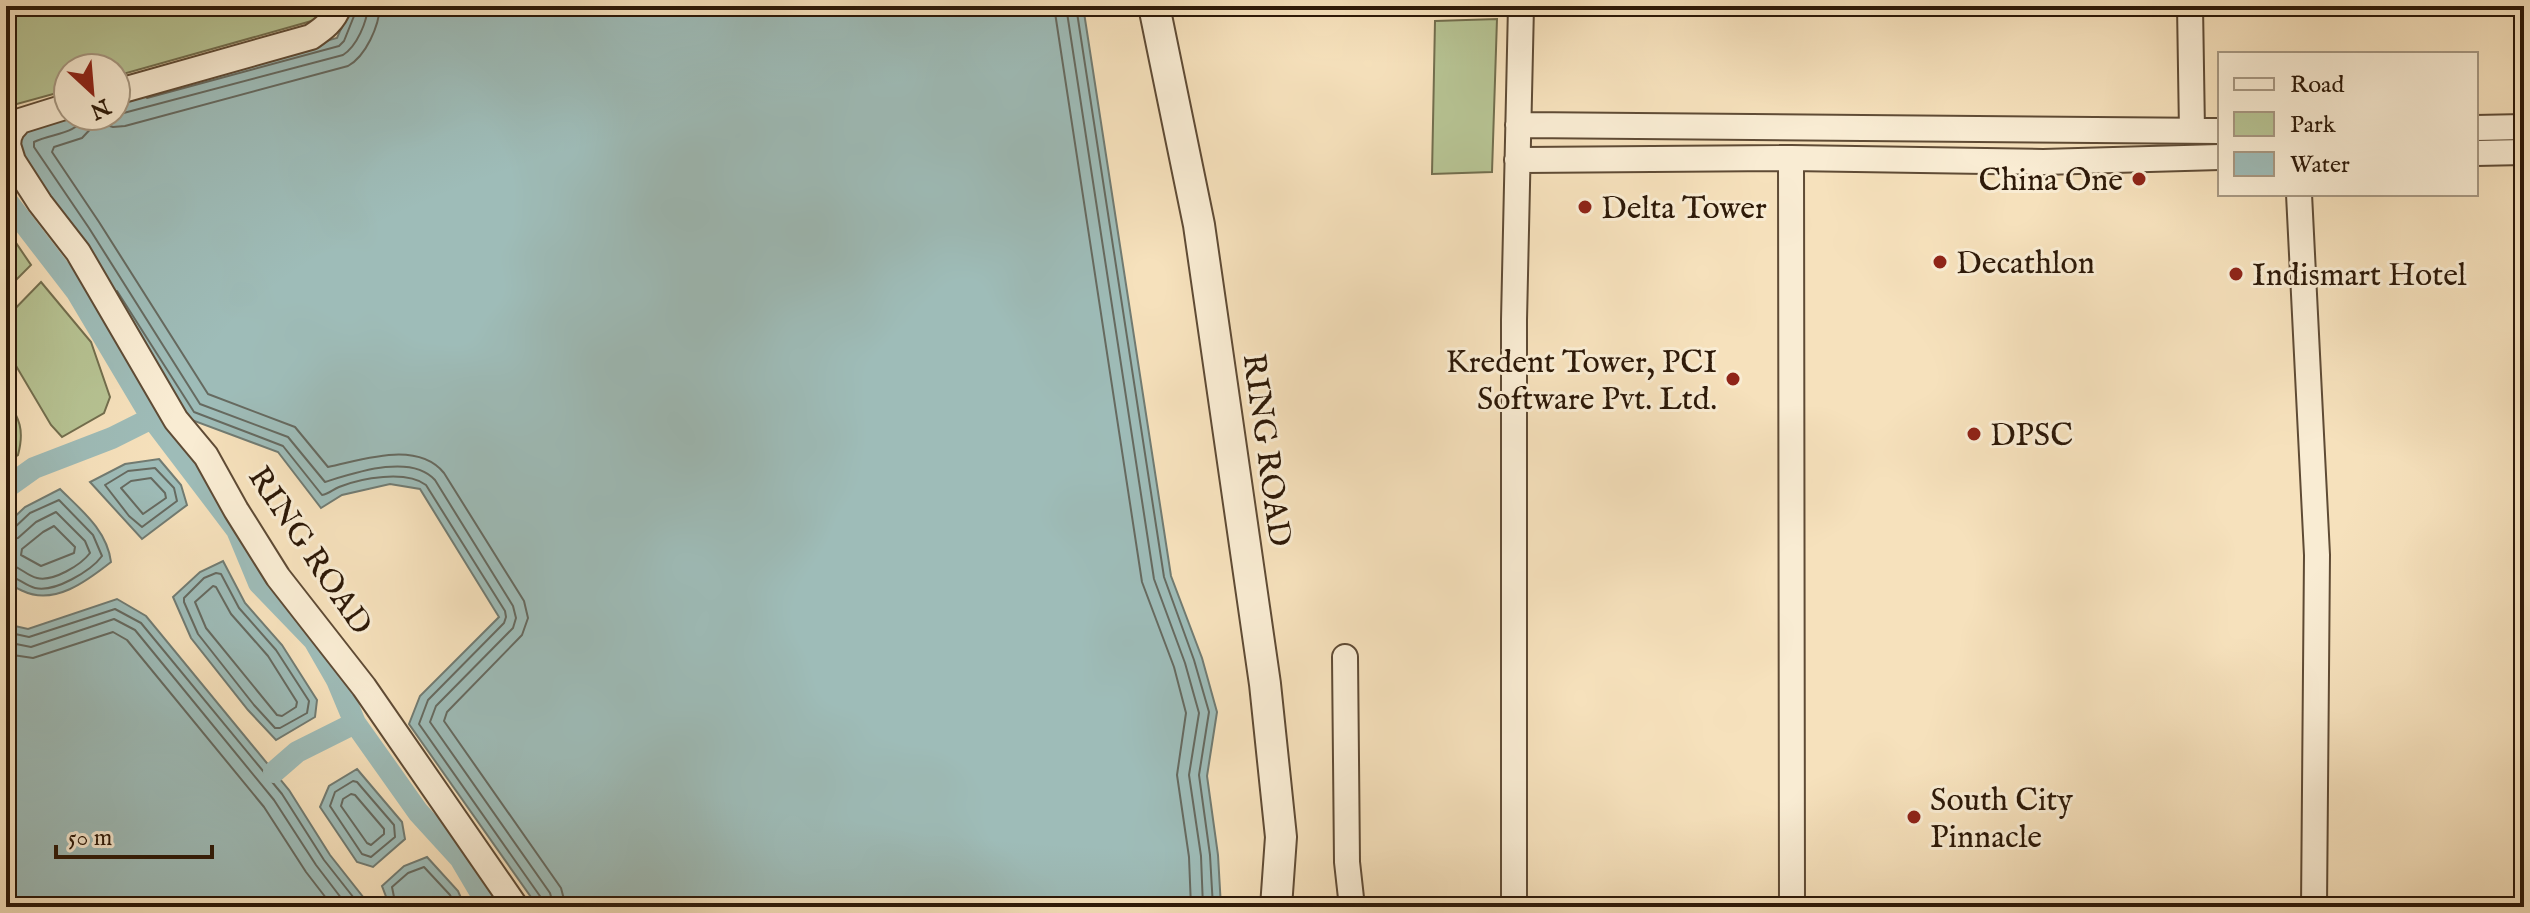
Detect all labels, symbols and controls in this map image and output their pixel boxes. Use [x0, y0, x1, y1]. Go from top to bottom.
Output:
north arrow [52, 52, 132, 132]
legend [2218, 52, 2478, 196]
text: Road [2290, 70, 2344, 101]
text: N [85, 91, 115, 125]
text: Park [2290, 110, 2336, 141]
text: Water [2290, 150, 2350, 181]
place label: China One [1978, 161, 2123, 202]
marker: China One [2130, 170, 2148, 188]
place label: Delta Tower [1601, 189, 1767, 230]
marker: Delta Tower [1576, 198, 1594, 216]
place label: Decathlon [1956, 244, 2095, 285]
marker: Decathlon [1931, 253, 1949, 271]
place label: Indismart Hotel [2252, 256, 2467, 297]
marker: Indismart Hotel [2227, 265, 2245, 283]
place label: Kredent Tower, PCI Software Pvt. Ltd. [1446, 343, 1717, 421]
street label: RING ROAD [1232, 351, 1299, 549]
marker: Kredent Tower, PCI Software Pvt. Ltd. [1724, 370, 1742, 388]
place label: DPSC [1990, 416, 2073, 457]
marker: DPSC [1965, 425, 1983, 443]
street label: RING ROAD [238, 459, 380, 643]
place label: South City Pinnacle [1930, 781, 2073, 859]
marker: South City Pinnacle [1905, 808, 1923, 826]
scale bar [56, 809, 212, 859]
text: 50 m [68, 823, 112, 854]

